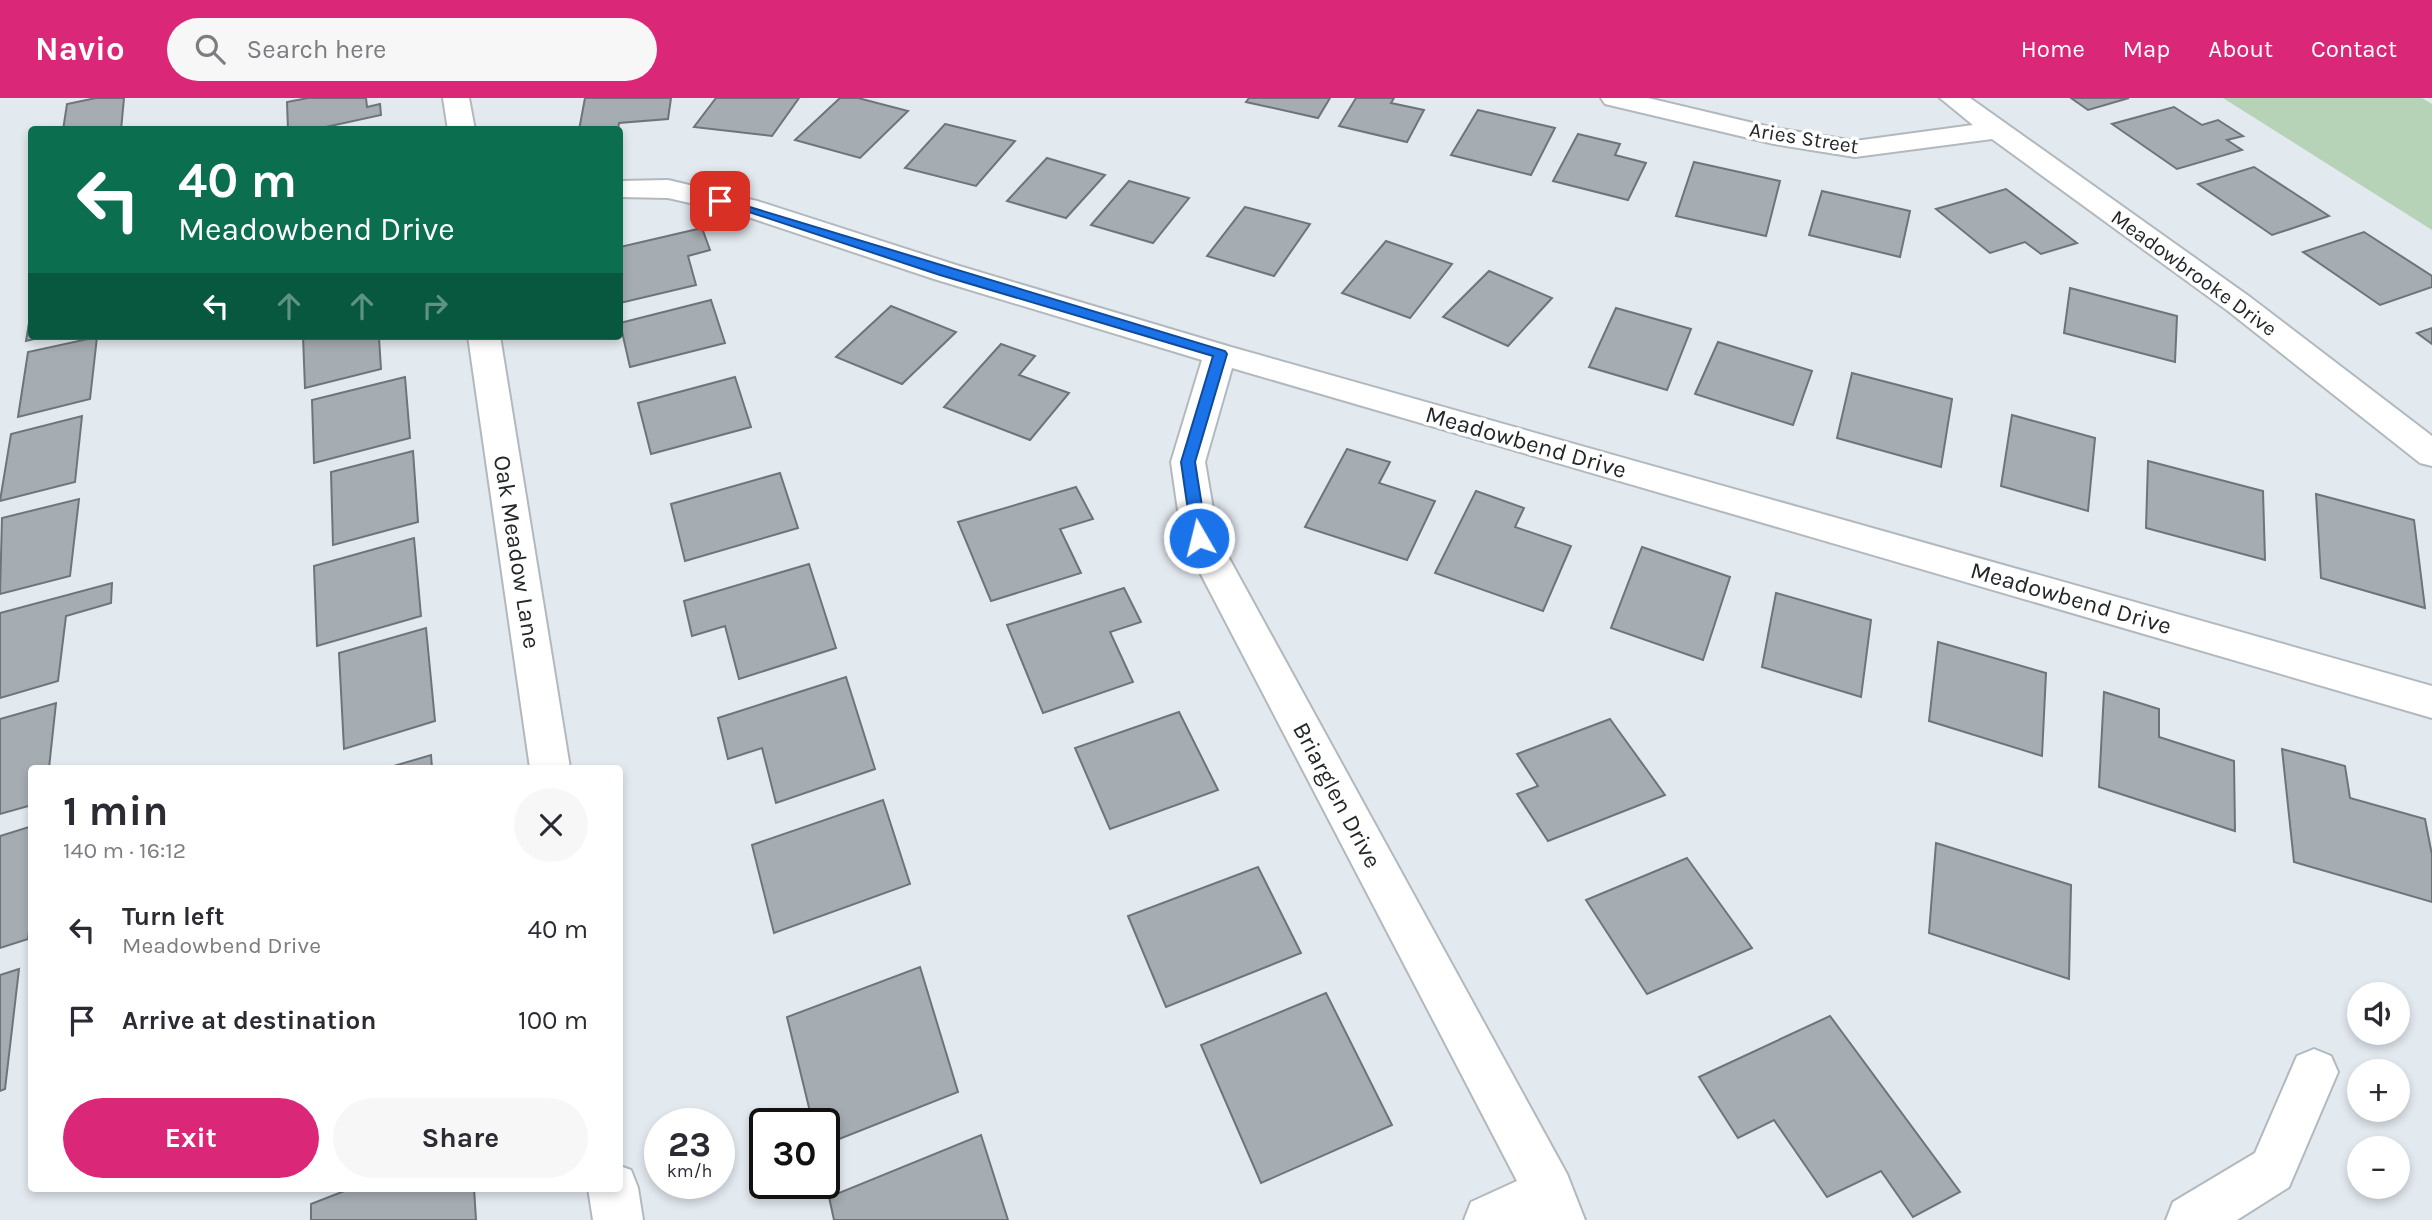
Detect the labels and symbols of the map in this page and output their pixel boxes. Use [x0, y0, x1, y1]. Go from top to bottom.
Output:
street label: Aries Street [1748, 118, 1860, 159]
pin [690, 171, 750, 231]
street label: Meadowbrooke Drive [2106, 205, 2282, 341]
street label: Meadowbend Drive [1422, 400, 1630, 484]
street label: Oak Meadow Lane [488, 453, 546, 651]
position arrow [1162, 501, 1236, 575]
street label: Meadowbend Drive [1967, 556, 2175, 640]
street label: Briarglen Drive [1287, 717, 1387, 873]
speed limit sign: 30 [749, 1108, 840, 1199]

